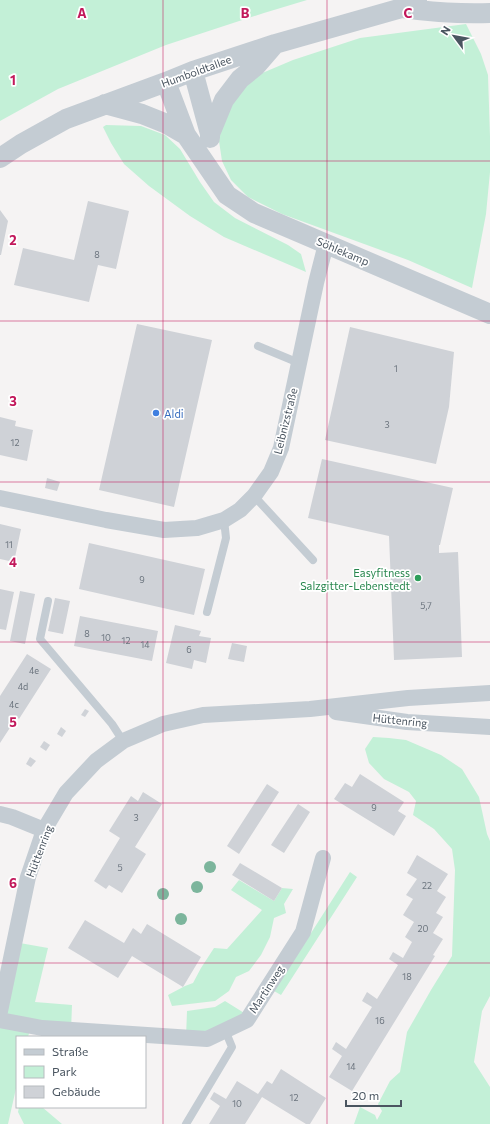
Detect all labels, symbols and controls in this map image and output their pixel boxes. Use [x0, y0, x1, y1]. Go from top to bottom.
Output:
text: A [77, 5, 87, 21]
text: B [241, 5, 250, 21]
text: C [404, 5, 413, 21]
north arrow [434, 16, 474, 56]
text: N [437, 23, 453, 37]
street label: Humboldtallee [159, 52, 233, 90]
text: 1 [10, 72, 16, 88]
text: 2 [9, 232, 17, 248]
street label: Söhlekamp [315, 234, 371, 268]
house number: 8 [94, 249, 100, 260]
house number: 1 [394, 363, 398, 374]
street label: Leibnizstraße [270, 386, 300, 456]
text: 3 [9, 393, 17, 409]
place label: Aldi [164, 407, 184, 420]
marker: Aldi [151, 408, 161, 418]
house number: 3 [384, 419, 390, 430]
house number: 12 [11, 437, 19, 448]
house number: 11 [5, 539, 13, 550]
text: 4 [9, 554, 17, 570]
place label: Easyfitness Salzgitter-Lebenstedt [300, 566, 410, 592]
marker: Easyfitness Salzgitter-Lebenstedt [413, 573, 423, 583]
house number: 9 [139, 574, 145, 585]
house number: 5,7 [420, 600, 432, 611]
house number: 8 [84, 628, 90, 639]
house number: 10 [101, 632, 111, 643]
house number: 12 [122, 635, 130, 646]
house number: 14 [140, 639, 150, 650]
house number: 6 [186, 644, 192, 655]
house number: 4e [29, 665, 39, 676]
house number: 4d [18, 681, 28, 692]
house number: 4c [9, 699, 19, 710]
street label: Hüttenring [372, 711, 428, 729]
text: 5 [9, 714, 17, 730]
house number: 9 [371, 802, 377, 813]
house number: 3 [133, 812, 139, 823]
street label: Hüttenring [23, 823, 55, 879]
house number: 5 [117, 862, 123, 873]
text: 6 [9, 875, 17, 891]
house number: 22 [422, 880, 432, 891]
house number: 20 [418, 923, 429, 934]
street label: Martinweg [246, 963, 286, 1015]
house number: 18 [402, 971, 412, 982]
house number: 16 [375, 1015, 385, 1026]
legend [16, 1036, 146, 1108]
text: Straße [52, 1044, 88, 1058]
house number: 14 [346, 1061, 356, 1072]
text: Park [52, 1064, 78, 1078]
scale bar [346, 1082, 401, 1108]
text: Gebäude [52, 1084, 100, 1098]
text: 20 m [352, 1088, 379, 1102]
house number: 12 [290, 1092, 298, 1103]
house number: 10 [232, 1098, 242, 1109]

